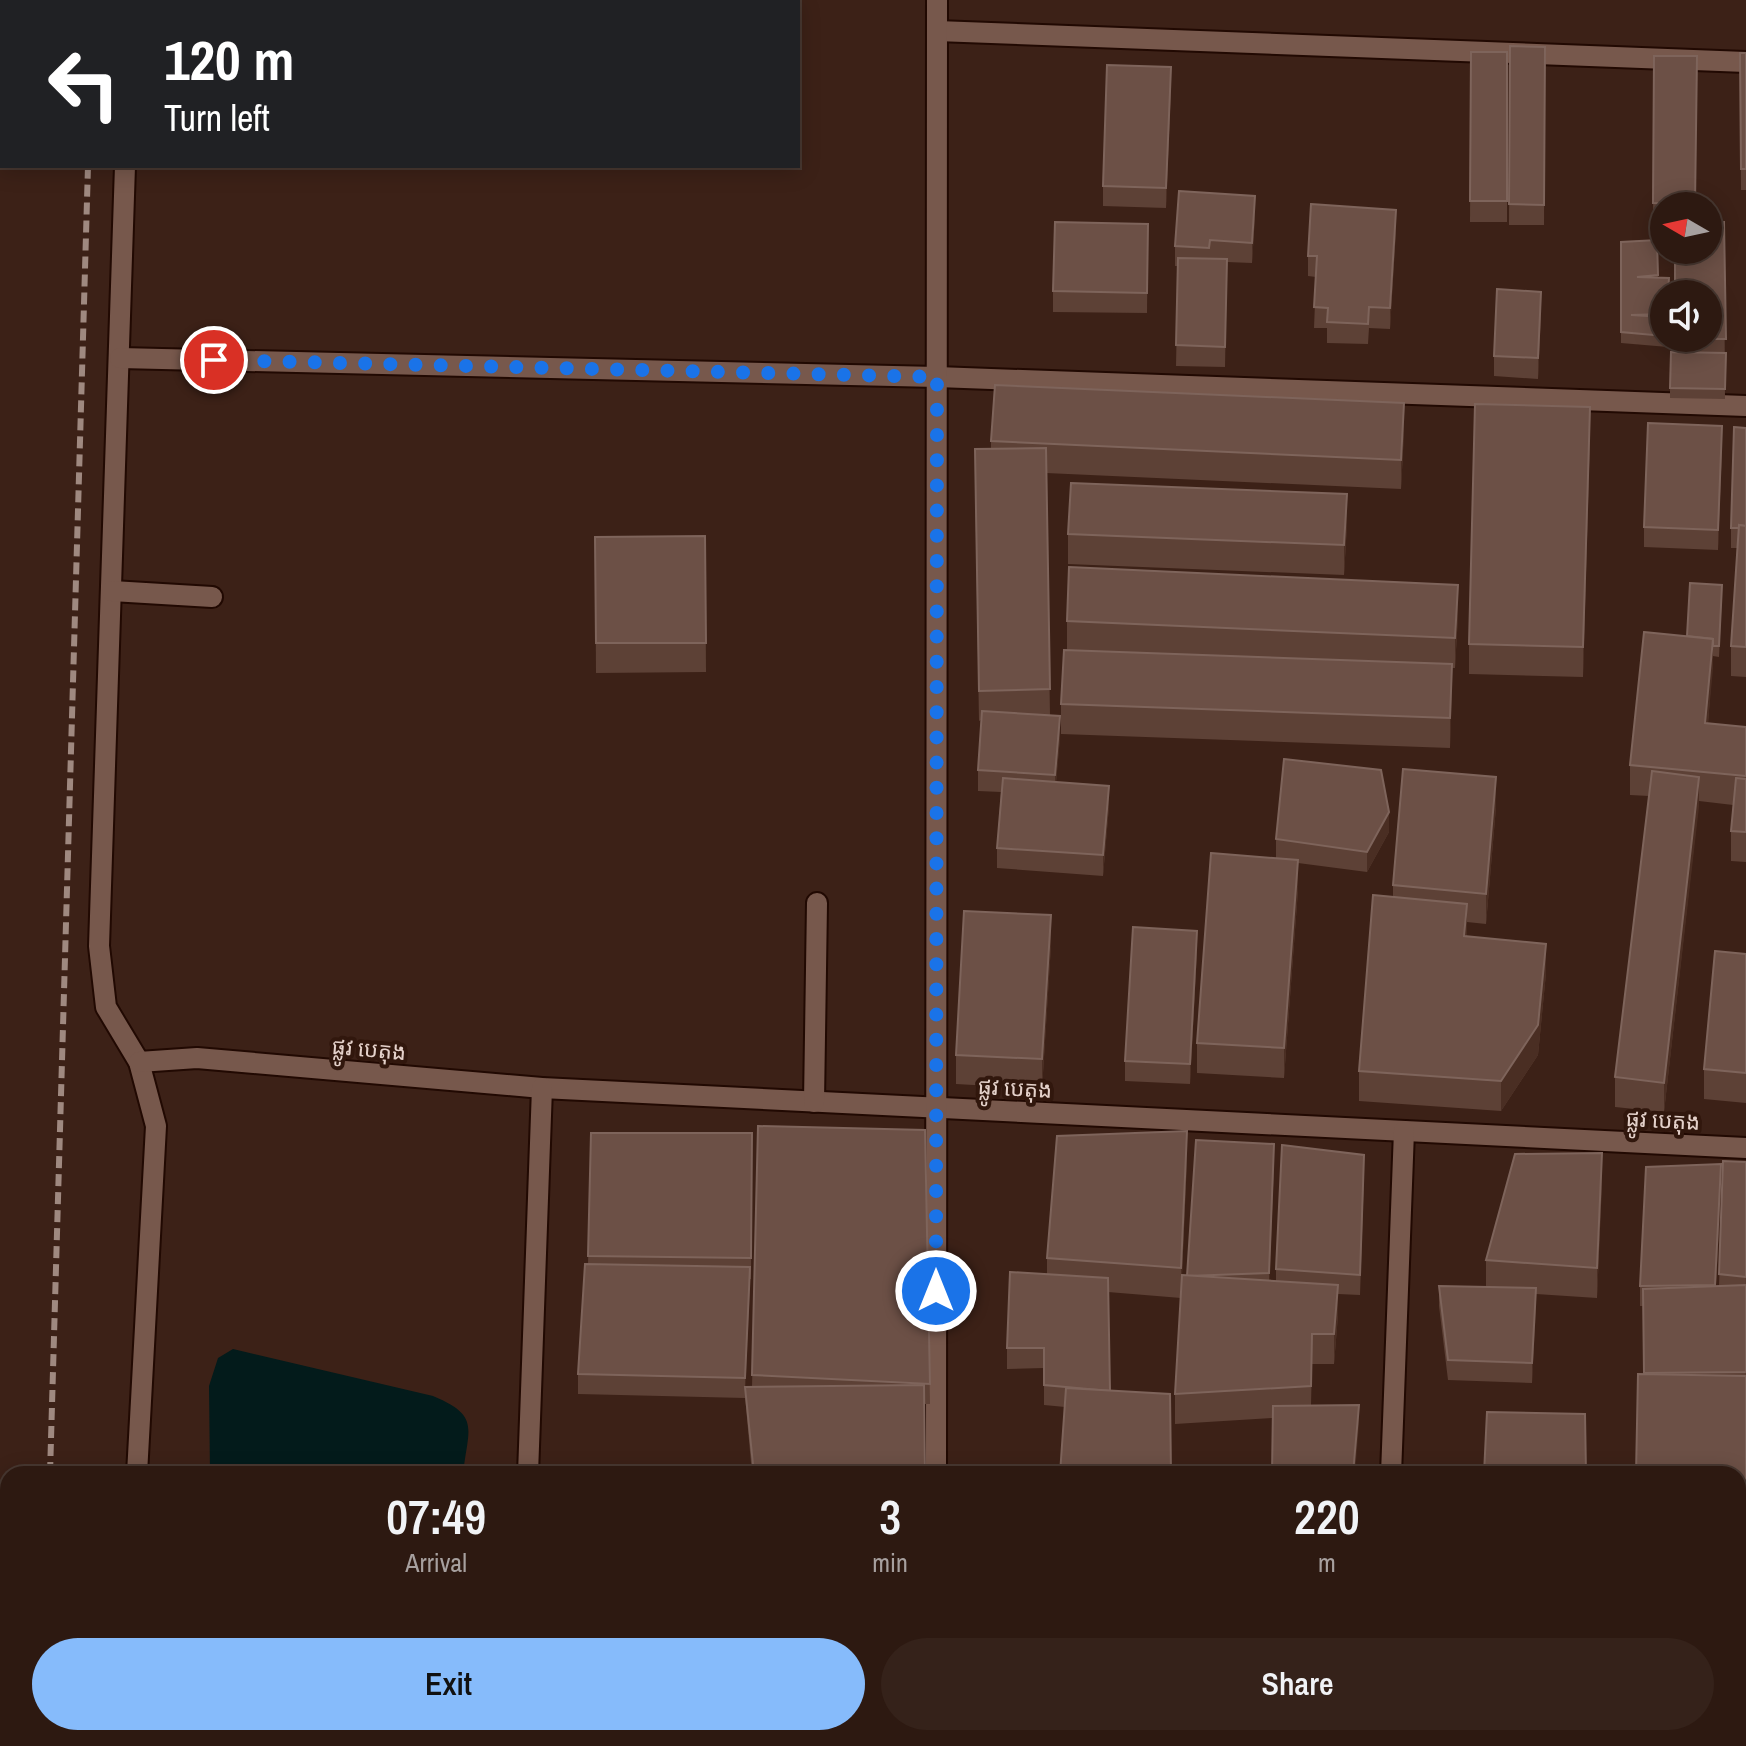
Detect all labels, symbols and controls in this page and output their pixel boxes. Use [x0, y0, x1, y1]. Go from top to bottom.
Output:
text: 120 m [164, 22, 294, 97]
icon: left [32, 32, 136, 136]
text: Turn left [164, 94, 270, 142]
north arrow [1650, 192, 1722, 264]
map controls [1650, 192, 1722, 352]
button: sound [1650, 280, 1722, 352]
pin [180, 326, 248, 394]
icon: arrive [192, 338, 236, 382]
street label: ផ្លូវ បេតុង [330, 1031, 407, 1073]
street label: ផ្លូវ បេតុង [977, 1071, 1053, 1110]
street label: ផ្លូវ បេតុង [1625, 1103, 1701, 1142]
position arrow [894, 1249, 978, 1333]
text: 07:49 [386, 1484, 486, 1549]
text: 3 [879, 1484, 901, 1549]
text: 220 [1294, 1484, 1360, 1549]
text: Arrival [405, 1545, 467, 1580]
text: min [872, 1545, 908, 1580]
text: m [1318, 1545, 1336, 1580]
button: Exit [32, 1638, 865, 1730]
button: Share [881, 1638, 1714, 1730]

